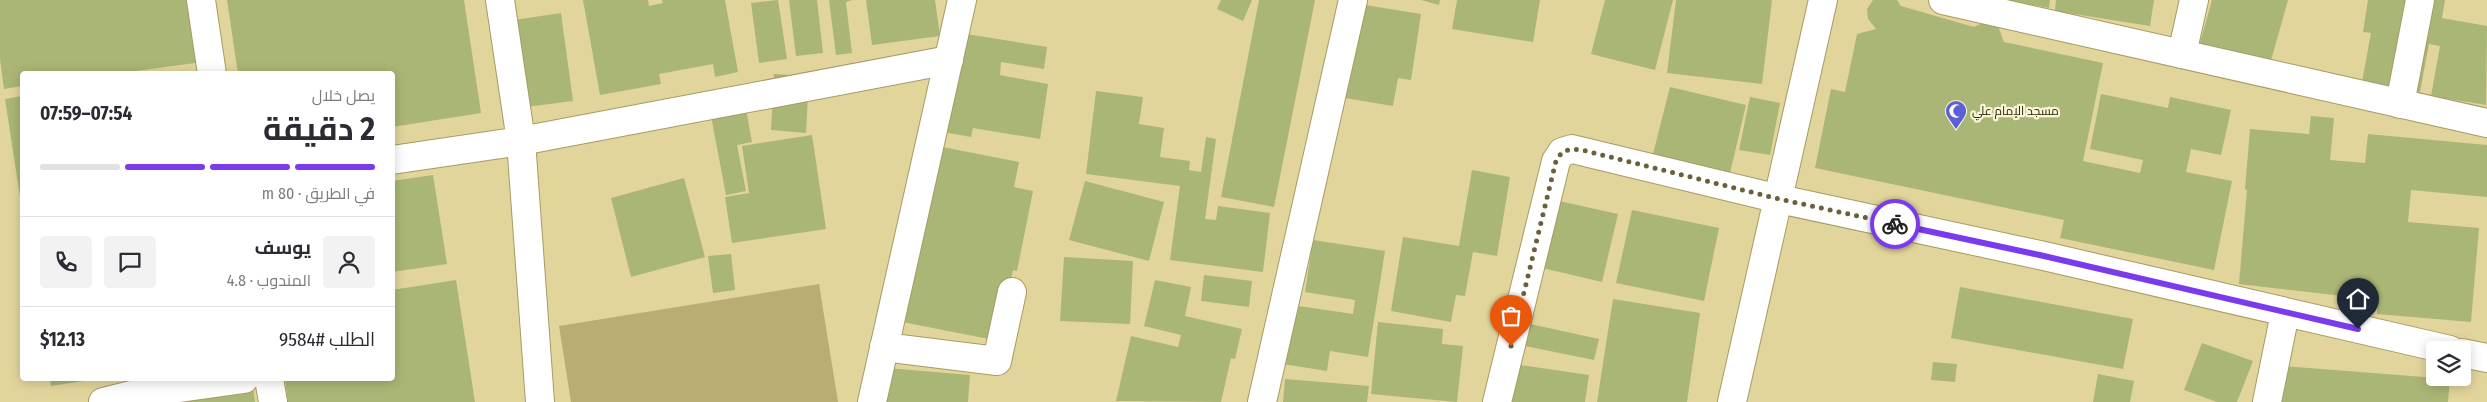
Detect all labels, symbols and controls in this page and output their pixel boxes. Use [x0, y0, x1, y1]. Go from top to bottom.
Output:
text: يصل خلال [312, 86, 375, 105]
mosque icon: مسجد الإمام علي [1944, 99, 1968, 130]
text: 07:54–07:59 [40, 102, 132, 125]
place label: مسجد الإمام علي [1972, 104, 2059, 121]
text: 2 دقيقة [263, 110, 375, 148]
text: في الطريق · 80 m [262, 184, 375, 203]
courier [1870, 199, 1920, 249]
icon: bike [1881, 210, 1909, 238]
button: phone [40, 236, 92, 288]
button: chat [104, 236, 156, 288]
text: يوسف [255, 236, 311, 259]
button: person [323, 236, 375, 288]
text: المندوب · 4.8 [227, 271, 311, 290]
pin [2337, 278, 2379, 329]
icon: home [2344, 285, 2372, 313]
pin [1490, 295, 1532, 346]
icon: bag [1497, 302, 1525, 330]
text: $12.13 [40, 328, 85, 351]
text: الطلب #9584 [279, 328, 375, 351]
map controls [2426, 341, 2471, 386]
button: layers [2426, 341, 2471, 386]

